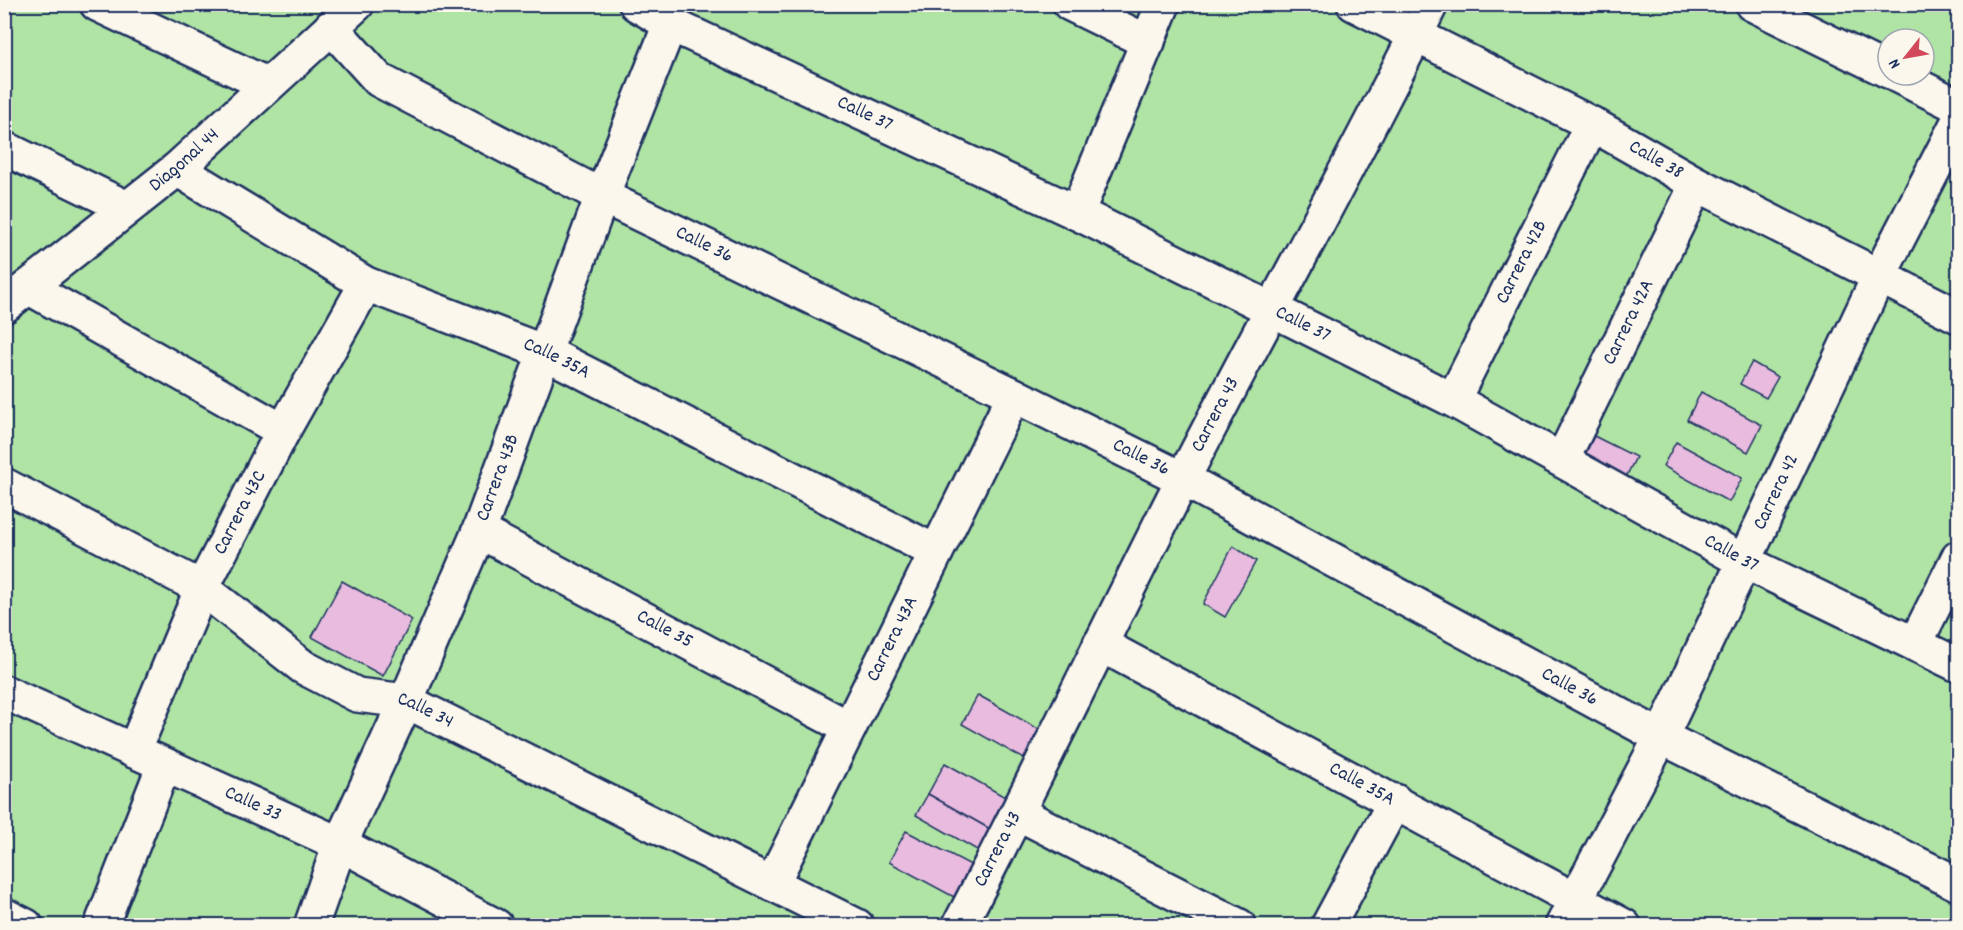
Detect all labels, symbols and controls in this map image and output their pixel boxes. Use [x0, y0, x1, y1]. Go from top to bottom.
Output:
north arrow [1876, 27, 1936, 87]
text: N [1883, 54, 1907, 73]
street label: Calle 37 [832, 89, 897, 139]
street label: Diagonal 44 [144, 122, 226, 200]
street label: Calle 38 [1623, 134, 1688, 187]
street label: Carrera 42B [1489, 216, 1555, 309]
street label: Calle 36 [670, 219, 737, 271]
street label: Carrera 42A [1596, 275, 1662, 370]
street label: Calle 37 [1270, 299, 1335, 350]
street label: Calle 35A [519, 331, 595, 387]
street label: Carrera 43 [1185, 372, 1247, 458]
street label: Carrera 43B [470, 430, 527, 525]
street label: Calle 36 [1107, 432, 1174, 484]
street label: Carrera 42 [1747, 450, 1807, 535]
street label: Carrera 43C [207, 466, 274, 560]
street label: Calle 37 [1698, 528, 1763, 580]
street label: Carrera 43A [860, 592, 926, 687]
street label: Calle 35 [631, 603, 698, 656]
street label: Calle 36 [1536, 661, 1603, 714]
street label: Calle 34 [396, 686, 458, 736]
street label: Calle 35A [1324, 756, 1400, 814]
street label: Calle 33 [220, 779, 286, 830]
street label: Carrera 43 [968, 807, 1029, 892]

